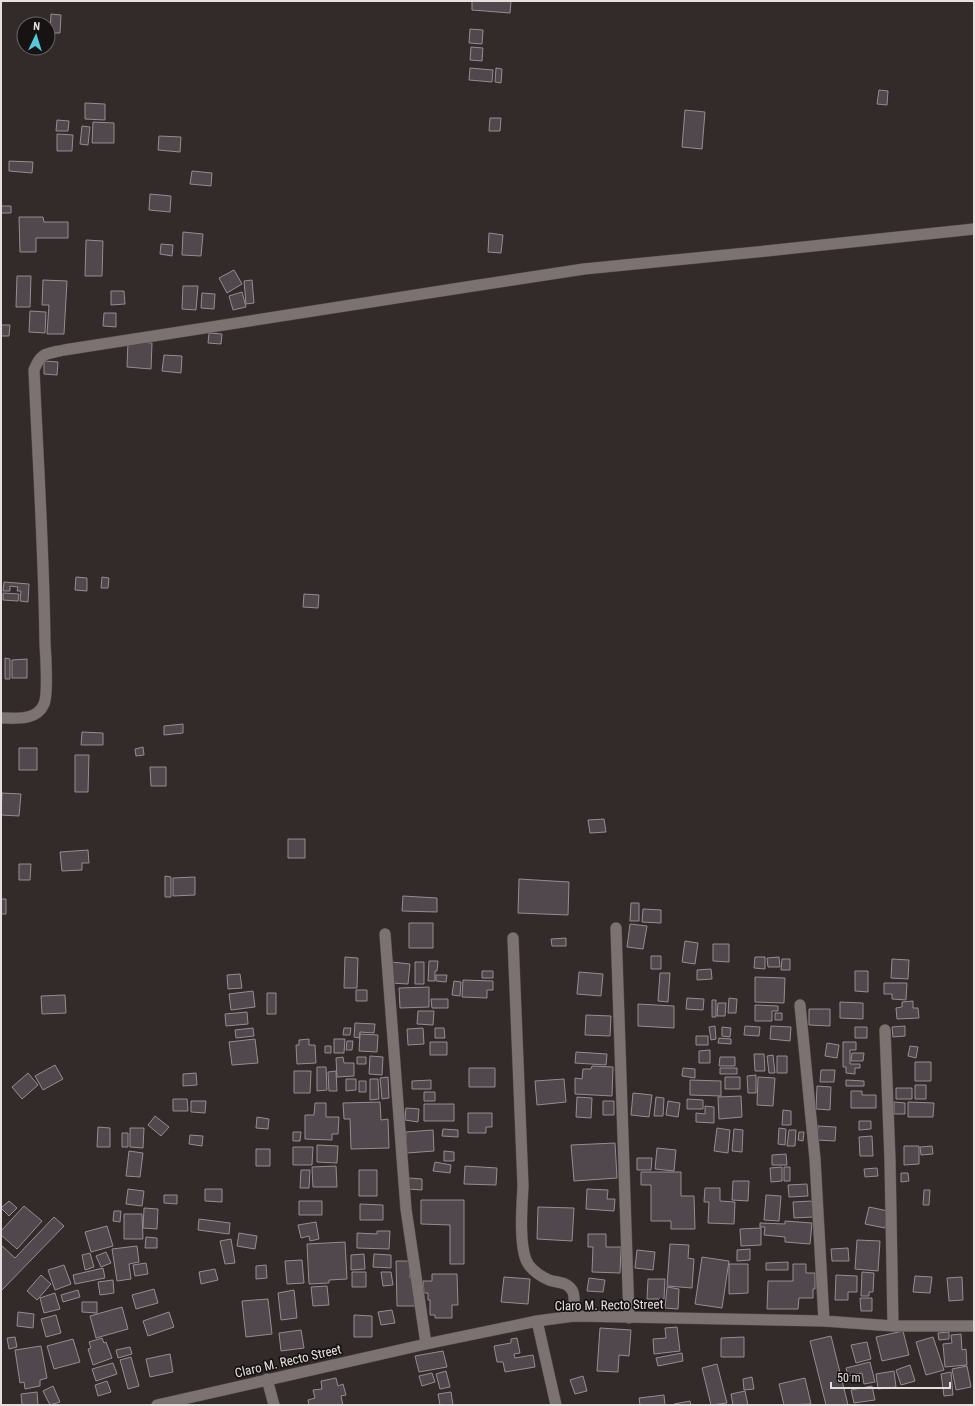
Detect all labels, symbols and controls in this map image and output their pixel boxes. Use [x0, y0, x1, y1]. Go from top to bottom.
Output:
north arrow [16, 16, 56, 56]
text: N [33, 20, 41, 33]
street label: Claro M. Recto Street [554, 1297, 664, 1313]
street label: Claro M. Recto Street [233, 1341, 343, 1381]
scale bar [831, 1364, 950, 1390]
text: 50 m [837, 1371, 861, 1385]

